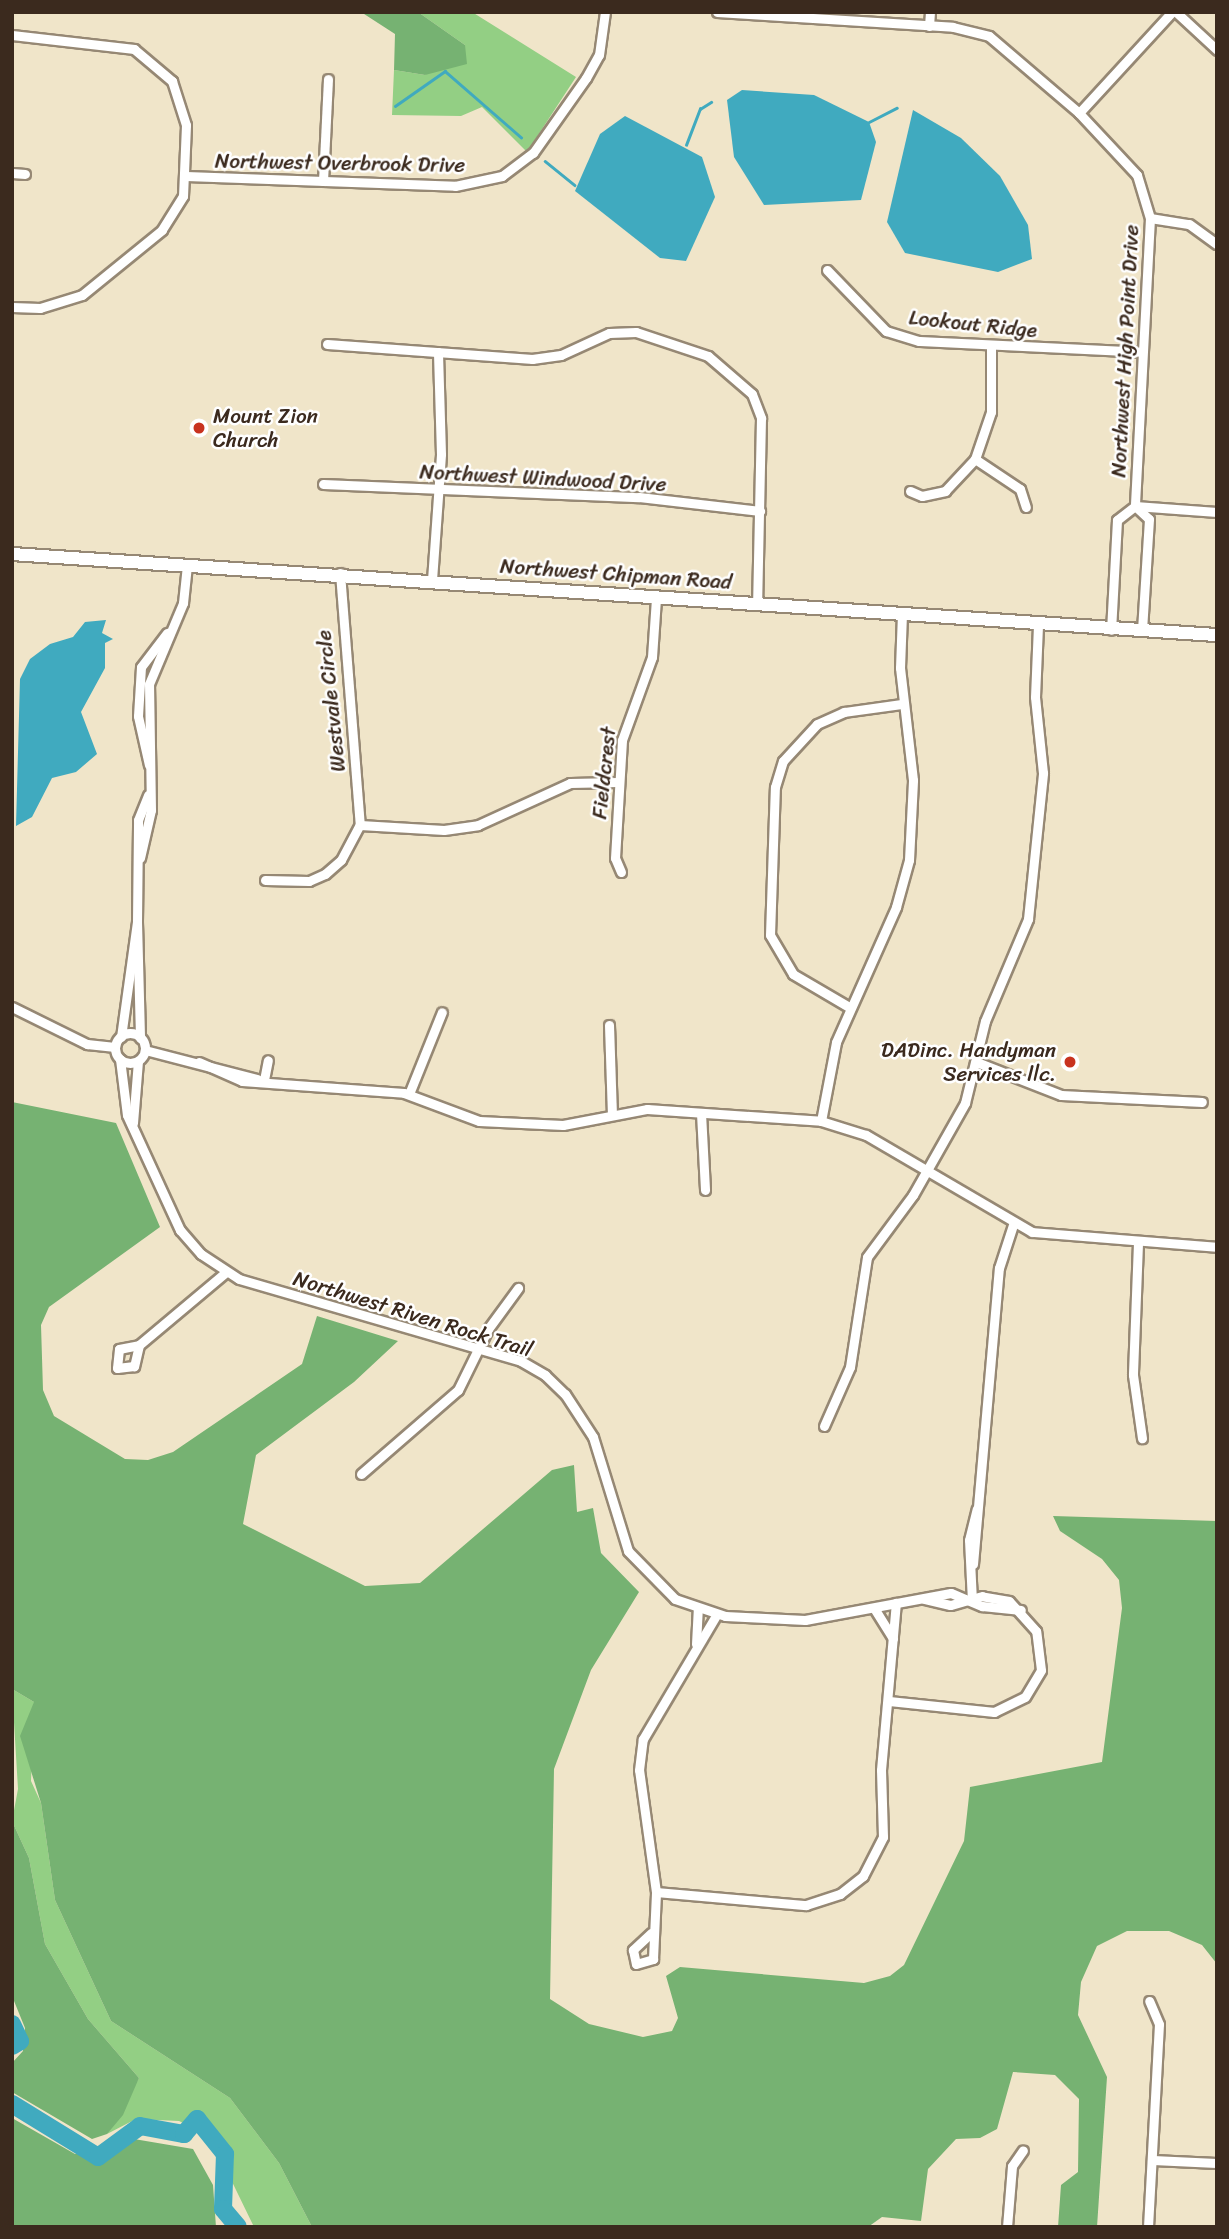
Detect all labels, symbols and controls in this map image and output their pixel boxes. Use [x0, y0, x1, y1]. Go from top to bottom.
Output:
street label: Northwest Overbrook Drive [214, 148, 466, 178]
street label: Northwest High Point Drive [1106, 224, 1144, 478]
street label: Lookout Ridge [907, 305, 1039, 343]
place label: Mount Zion Church [213, 403, 317, 453]
marker: Mount Zion Church [191, 420, 207, 436]
street label: Northwest Windwood Drive [419, 459, 667, 497]
street label: Northwest Chipman Road [499, 553, 733, 595]
street label: Westvale Circle [311, 629, 351, 773]
street label: Fieldcrest [587, 726, 621, 820]
place label: DADinc. Handyman Services llc. [881, 1037, 1056, 1087]
marker: DADinc. Handyman Services llc. [1062, 1054, 1078, 1070]
street label: Northwest Riven Rock Trail [290, 1265, 536, 1363]

